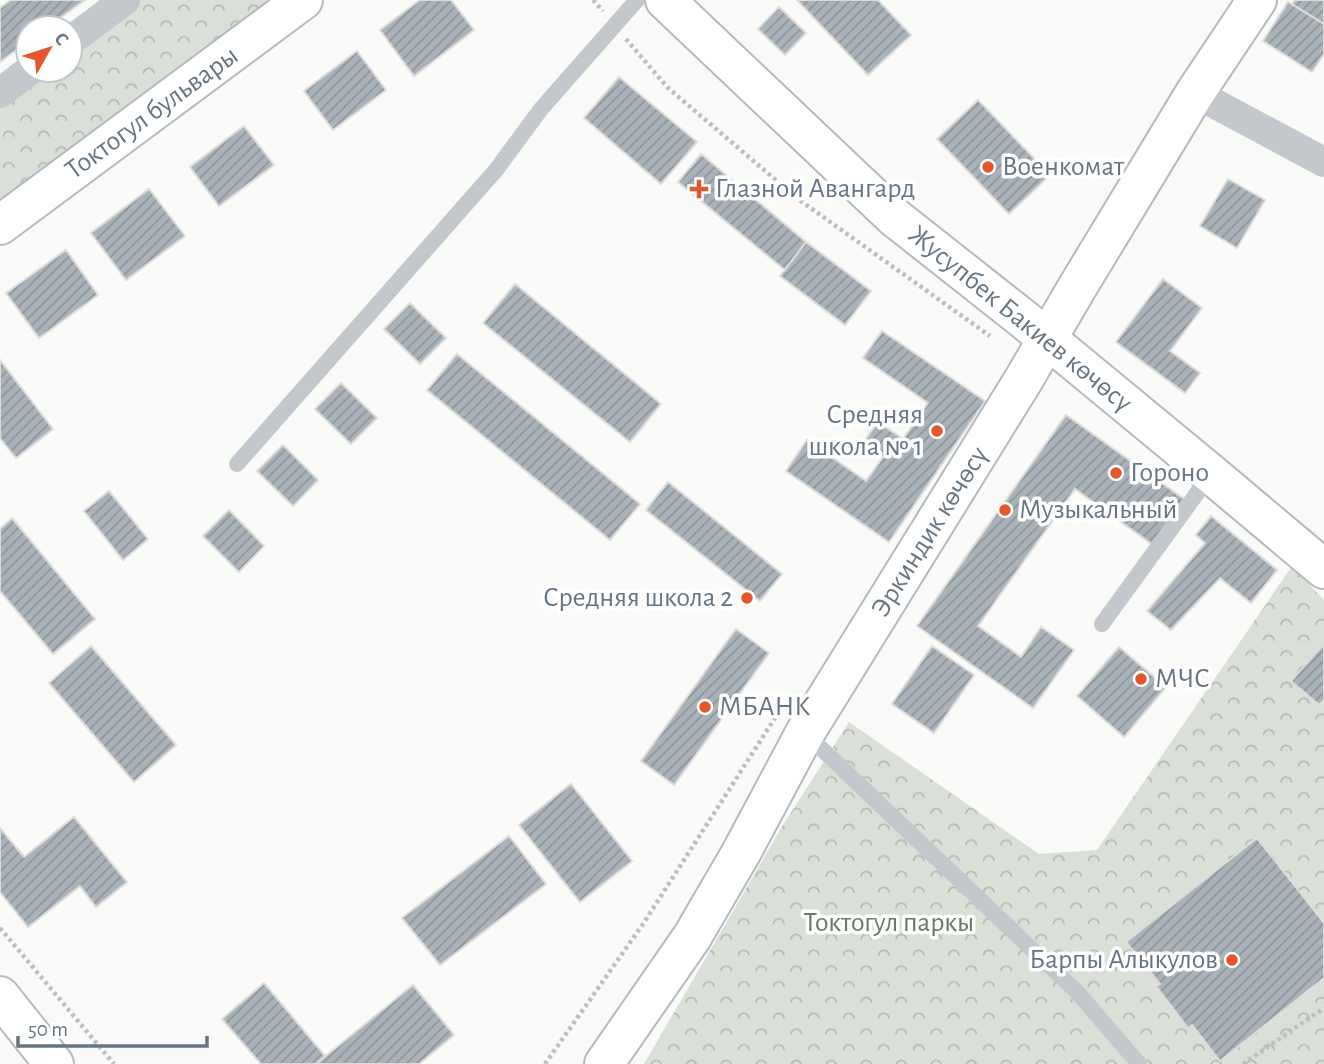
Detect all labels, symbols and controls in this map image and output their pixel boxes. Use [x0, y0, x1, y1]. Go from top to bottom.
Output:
north arrow [14, 14, 84, 84]
text: С [50, 29, 72, 49]
street label: Токтогул бульвары [61, 41, 243, 185]
place label: Военкомат [1002, 153, 1125, 181]
marker: Военкомат [980, 159, 996, 175]
place label: Глазной Авангард [715, 175, 915, 203]
marker: Глазной Авангард [689, 179, 709, 199]
street label: Жусупбек Бакиев көчөсү [903, 220, 1137, 418]
place label: Средняя школа № 1 [809, 401, 923, 461]
marker: Средняя школа № 1 [929, 423, 945, 439]
street label: Эркиндик көчөсү [867, 442, 994, 622]
place label: Гороно [1130, 459, 1209, 487]
marker: Гороно [1108, 465, 1124, 481]
place label: Музыкальный [1019, 496, 1177, 524]
marker: Музыкальный [997, 502, 1013, 518]
place label: Средняя школа 2 [543, 584, 733, 612]
marker: Средняя школа 2 [739, 590, 755, 606]
place label: МЧС [1155, 665, 1210, 693]
marker: МЧС [1133, 671, 1149, 687]
place label: МБАНК [719, 693, 811, 721]
marker: МБАНК [697, 699, 713, 715]
park label: Токтогул паркы [804, 909, 974, 937]
place label: Барпы Алыкулов [1029, 946, 1218, 974]
marker: Барпы Алыкулов [1224, 952, 1240, 968]
scale bar [18, 1004, 206, 1048]
text: 50 m [28, 1019, 68, 1040]

